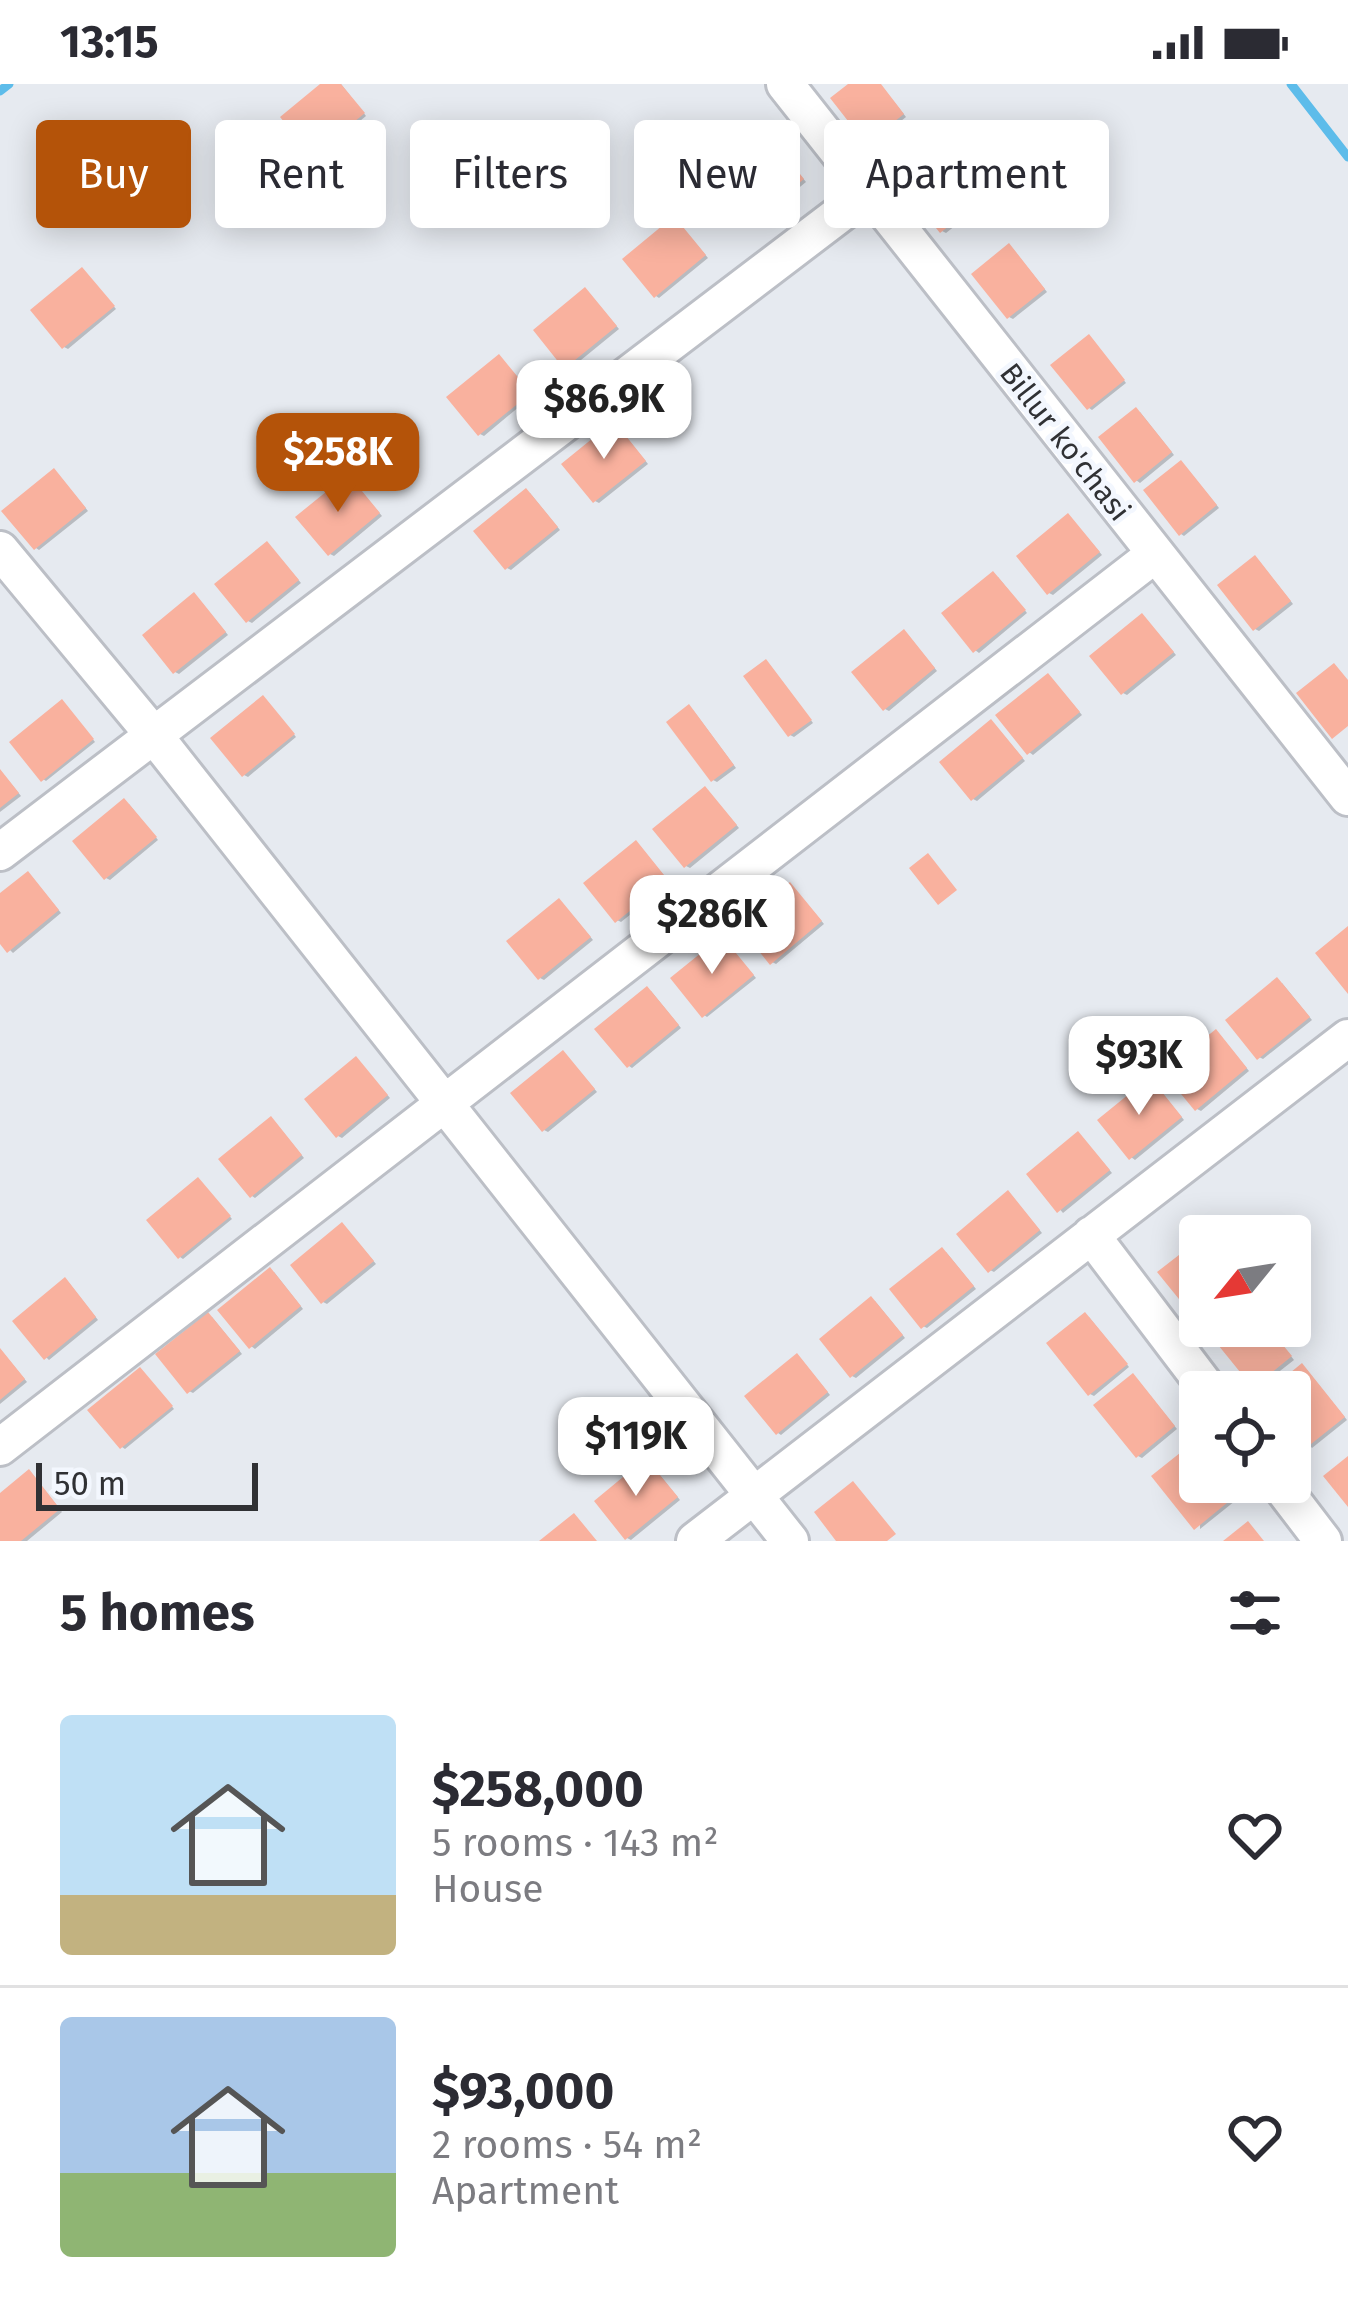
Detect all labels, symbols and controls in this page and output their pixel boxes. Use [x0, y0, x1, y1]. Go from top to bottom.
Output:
text: 13:15 [60, 15, 159, 69]
chip: Buy [36, 120, 191, 228]
chip: Rent [215, 120, 386, 228]
chip: Filters [410, 120, 610, 228]
chip: New [634, 120, 800, 228]
chip: Apartment [824, 120, 1109, 228]
street label: Billur ko'chasi [992, 356, 1138, 528]
pin: $86.9K [506, 360, 702, 462]
text: $86.9K [543, 376, 665, 422]
pin: $258K [254, 413, 422, 515]
text: $258K [283, 429, 393, 475]
pin: $286K [628, 875, 796, 977]
text: $286K [657, 891, 767, 937]
pin: $93K [1068, 1016, 1210, 1118]
text: $93K [1096, 1032, 1182, 1078]
north arrow [1179, 1215, 1311, 1347]
map controls [1179, 1215, 1311, 1503]
button: locate [1179, 1371, 1311, 1503]
pin: $119K [552, 1397, 720, 1499]
text: $119K [585, 1413, 687, 1459]
scale bar [36, 1457, 258, 1510]
text: 50 m [54, 1464, 126, 1504]
icon: filters [1222, 1580, 1288, 1646]
text: 5 homes [60, 1582, 255, 1644]
text: $258,000 [432, 1758, 644, 1820]
icon: home [156, 1763, 300, 1907]
icon: heart [1222, 1802, 1288, 1868]
text: 5 rooms · 143 m² [432, 1820, 719, 1866]
text: House [432, 1866, 543, 1912]
text: $93,000 [432, 2060, 614, 2122]
icon: home [156, 2065, 300, 2209]
icon: heart [1222, 2104, 1288, 2170]
text: 2 rooms · 54 m² [432, 2122, 702, 2168]
text: Apartment [432, 2168, 619, 2214]

